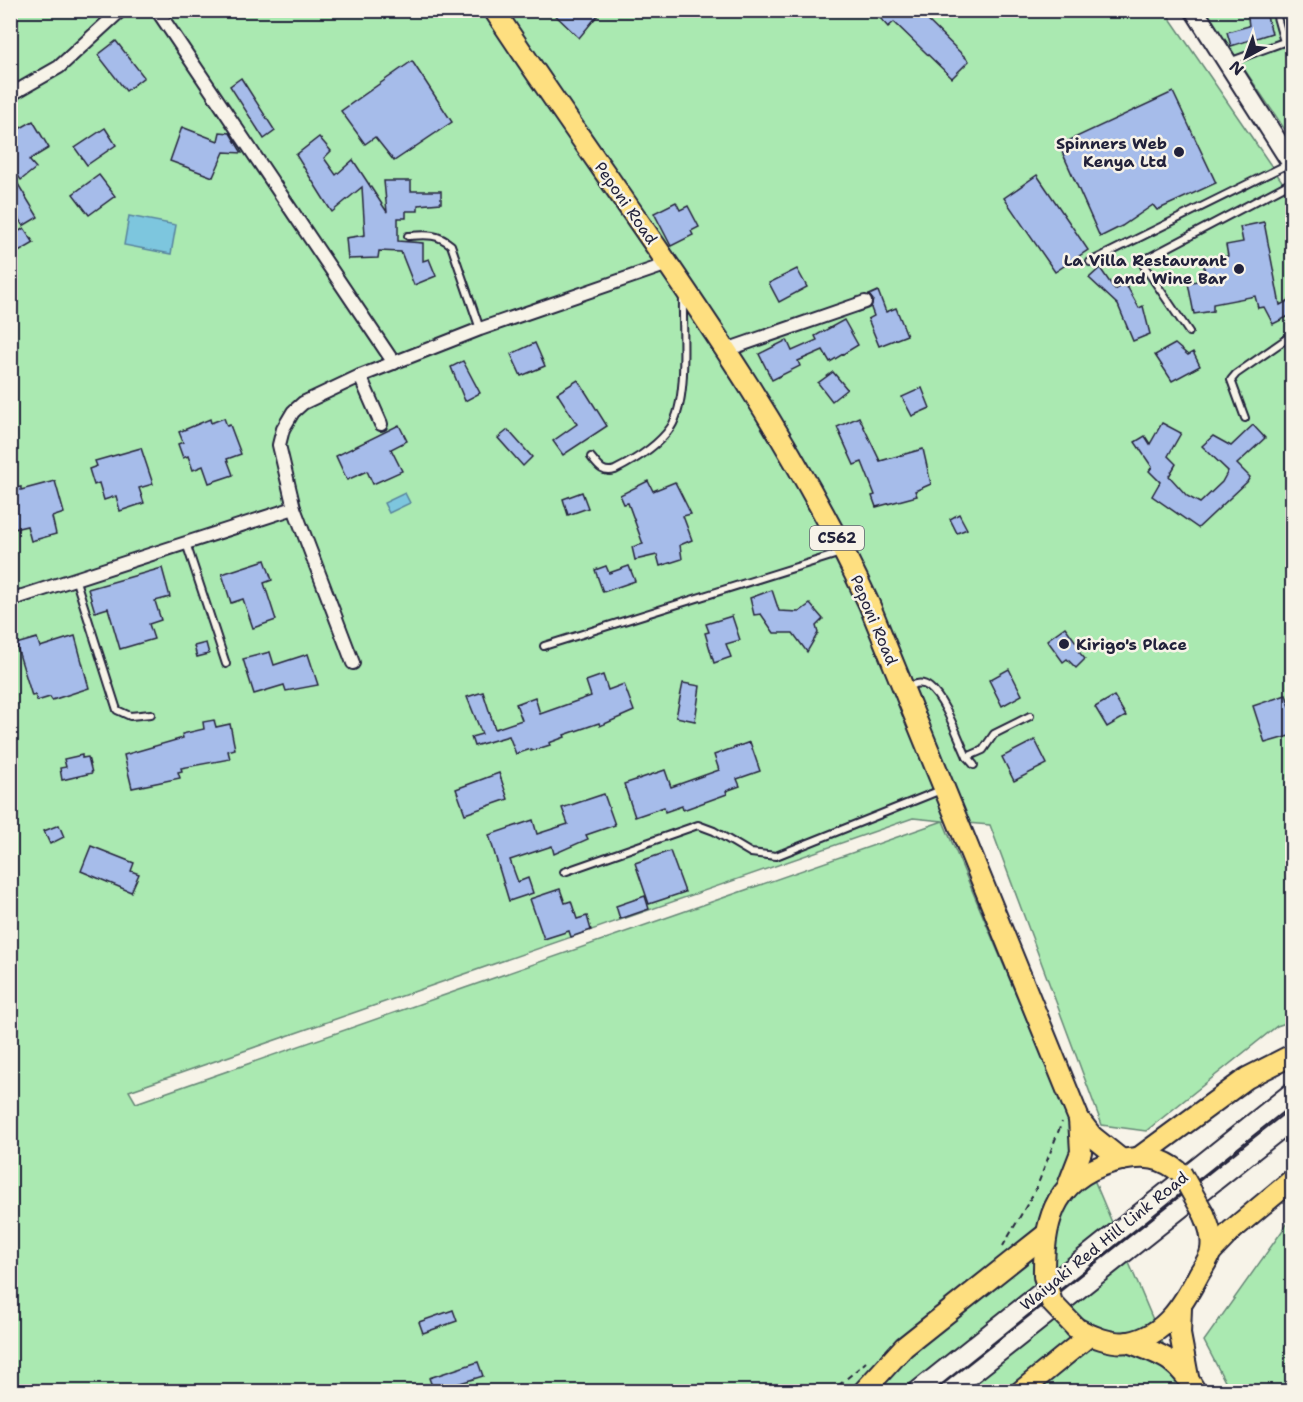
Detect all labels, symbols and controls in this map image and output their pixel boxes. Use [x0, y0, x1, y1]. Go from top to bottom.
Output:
north arrow [1216, 27, 1276, 87]
text: N [1225, 56, 1248, 80]
place label: Spinners Web Kenya Ltd [1056, 133, 1167, 172]
marker: Spinners Web Kenya Ltd [1172, 145, 1186, 159]
street label: Peponi Road [590, 158, 662, 248]
place label: La Villa Restaurant and Wine Bar [1064, 250, 1227, 289]
marker: La Villa Restaurant and Wine Bar [1232, 262, 1246, 276]
road number: C562 [810, 526, 864, 550]
street label: Peponi Road [846, 572, 902, 668]
place label: Kirigo's Place [1076, 634, 1187, 655]
marker: Kirigo's Place [1057, 637, 1071, 651]
street label: Waiyaki Red Hill Link Road [1016, 1167, 1192, 1315]

